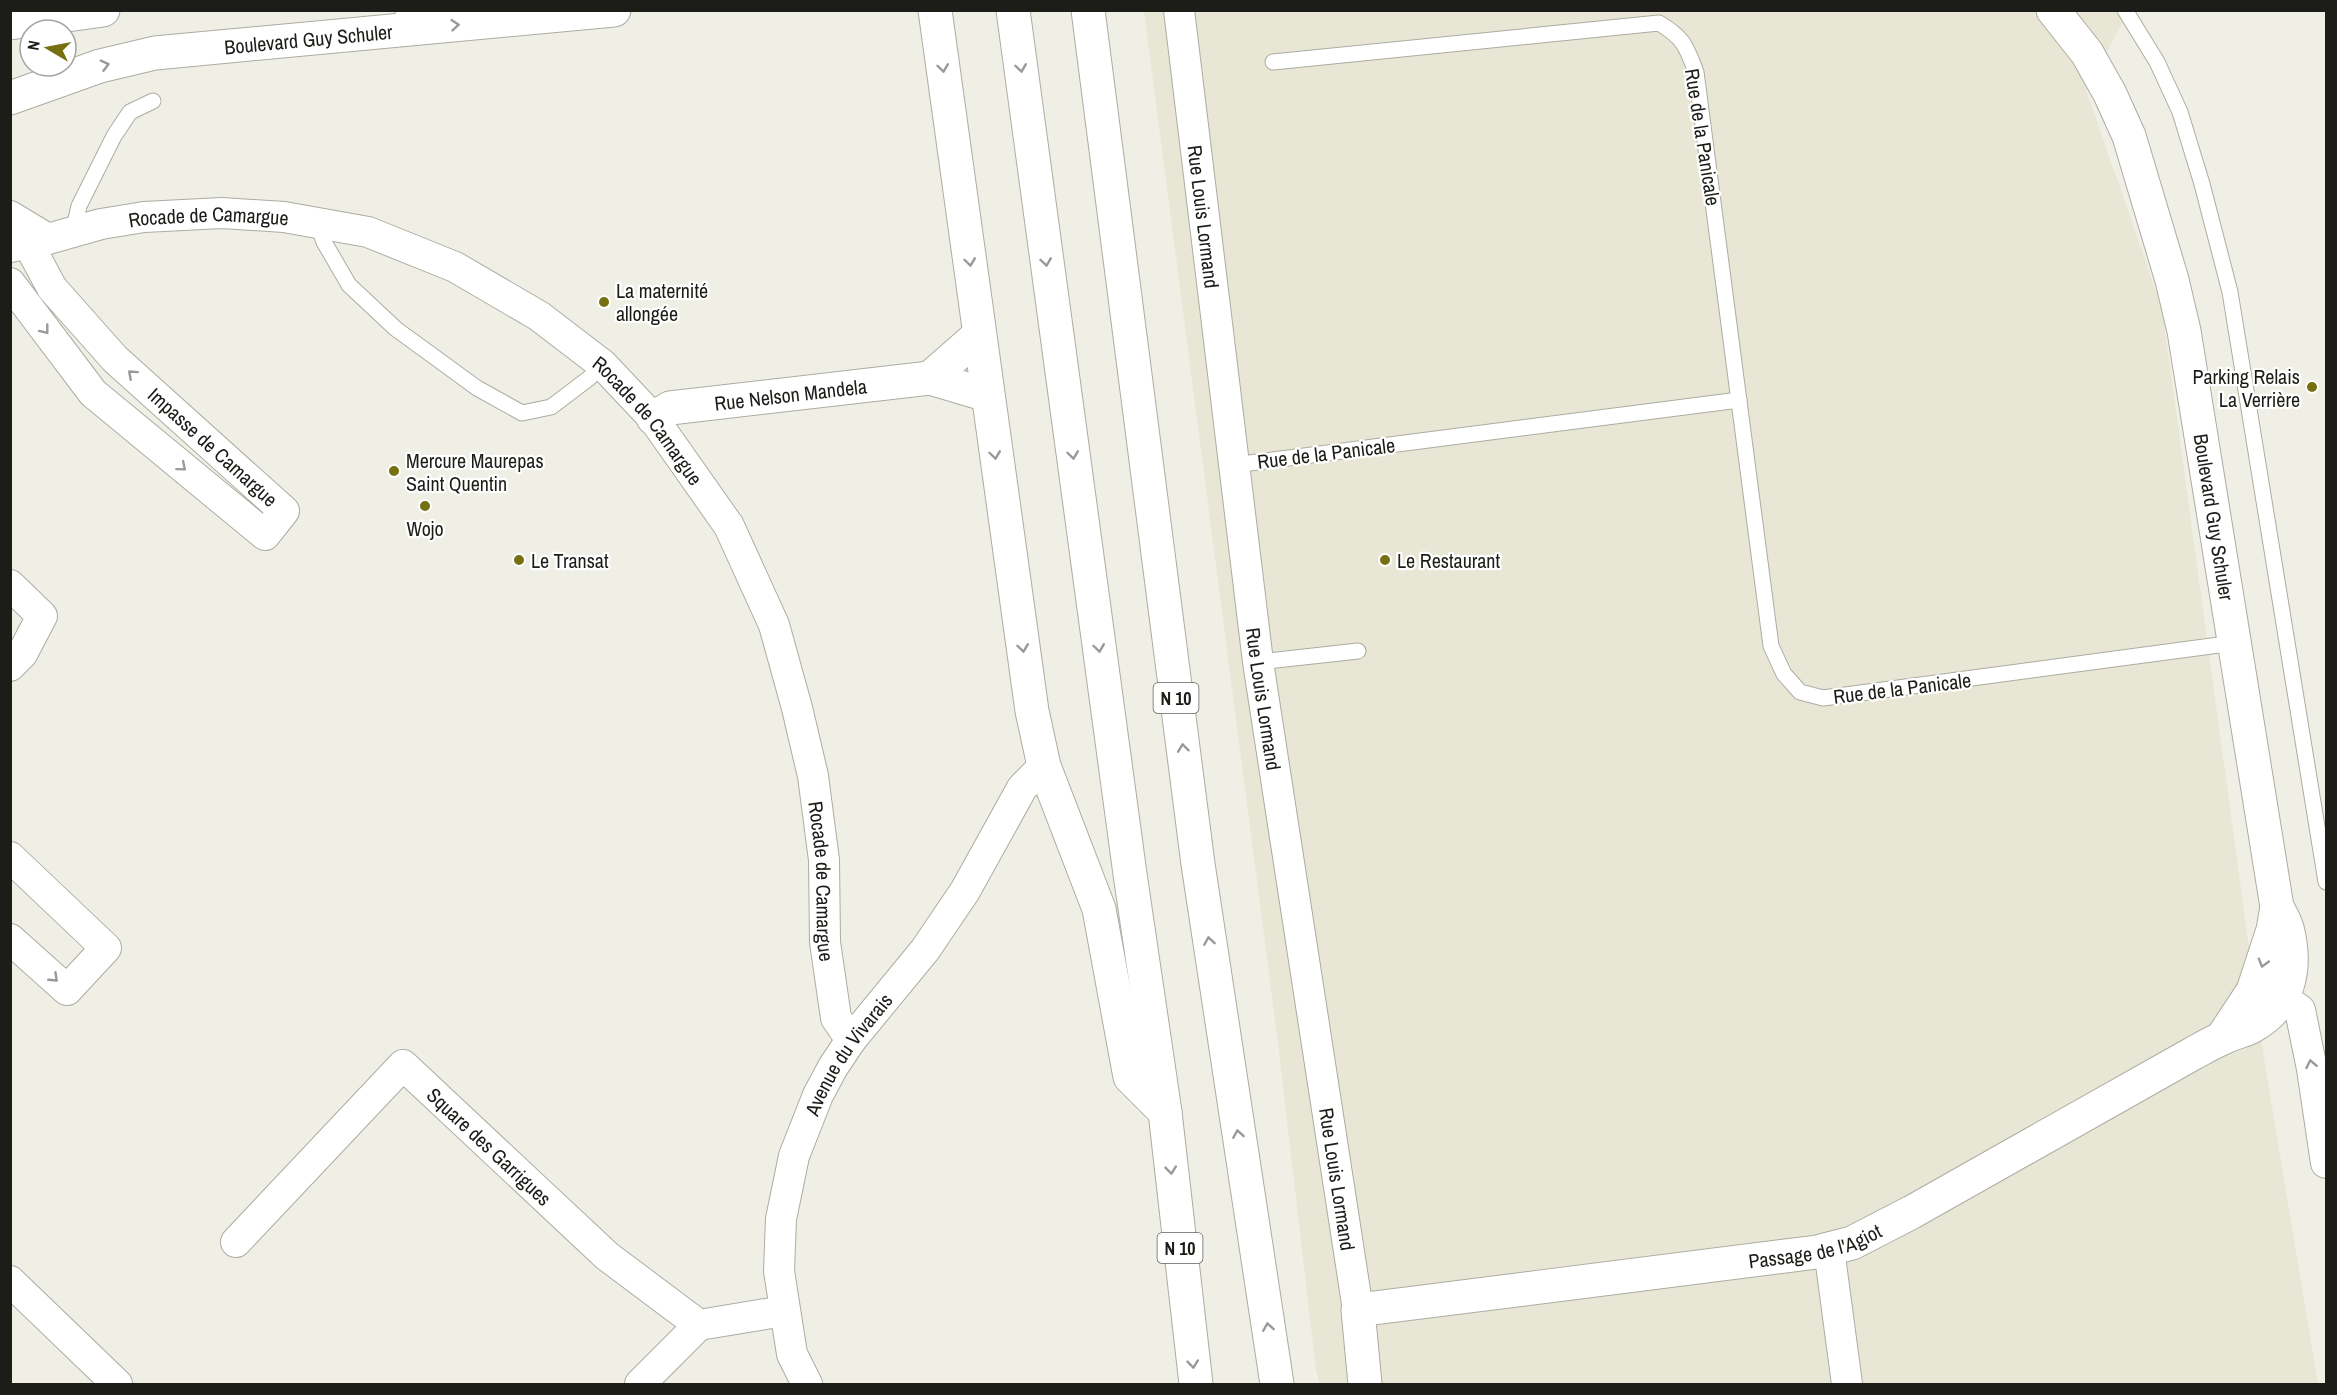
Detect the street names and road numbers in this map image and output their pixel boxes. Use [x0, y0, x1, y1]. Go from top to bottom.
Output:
street label: Boulevard Guy Schuler [223, 17, 394, 60]
street label: Rue de la Panicale [1679, 66, 1727, 208]
street label: Rue Louis Lormand [1182, 143, 1226, 290]
street label: Rocade de Camargue [126, 199, 289, 233]
street label: Rocade de Camargue [588, 349, 709, 490]
street label: Rue Nelson Mandela [713, 372, 868, 416]
street label: Impasse de Camargue [142, 381, 284, 513]
street label: Rue de la Panicale [1256, 431, 1396, 475]
street label: Boulevard Guy Schuler [2187, 432, 2241, 603]
street label: Rue Louis Lormand [1240, 626, 1288, 772]
street label: Rue de la Panicale [1832, 666, 1972, 710]
road number: N 10 [1154, 683, 1198, 713]
street label: Rocade de Camargue [803, 799, 841, 963]
street label: Avenue du Vivarais [797, 987, 898, 1120]
street label: Square des Garrigues [421, 1081, 558, 1211]
street label: Rue Louis Lormand [1313, 1106, 1362, 1252]
street label: Passage de l'Agiot [1747, 1217, 1886, 1274]
road number: N 10 [1158, 1233, 1202, 1263]

